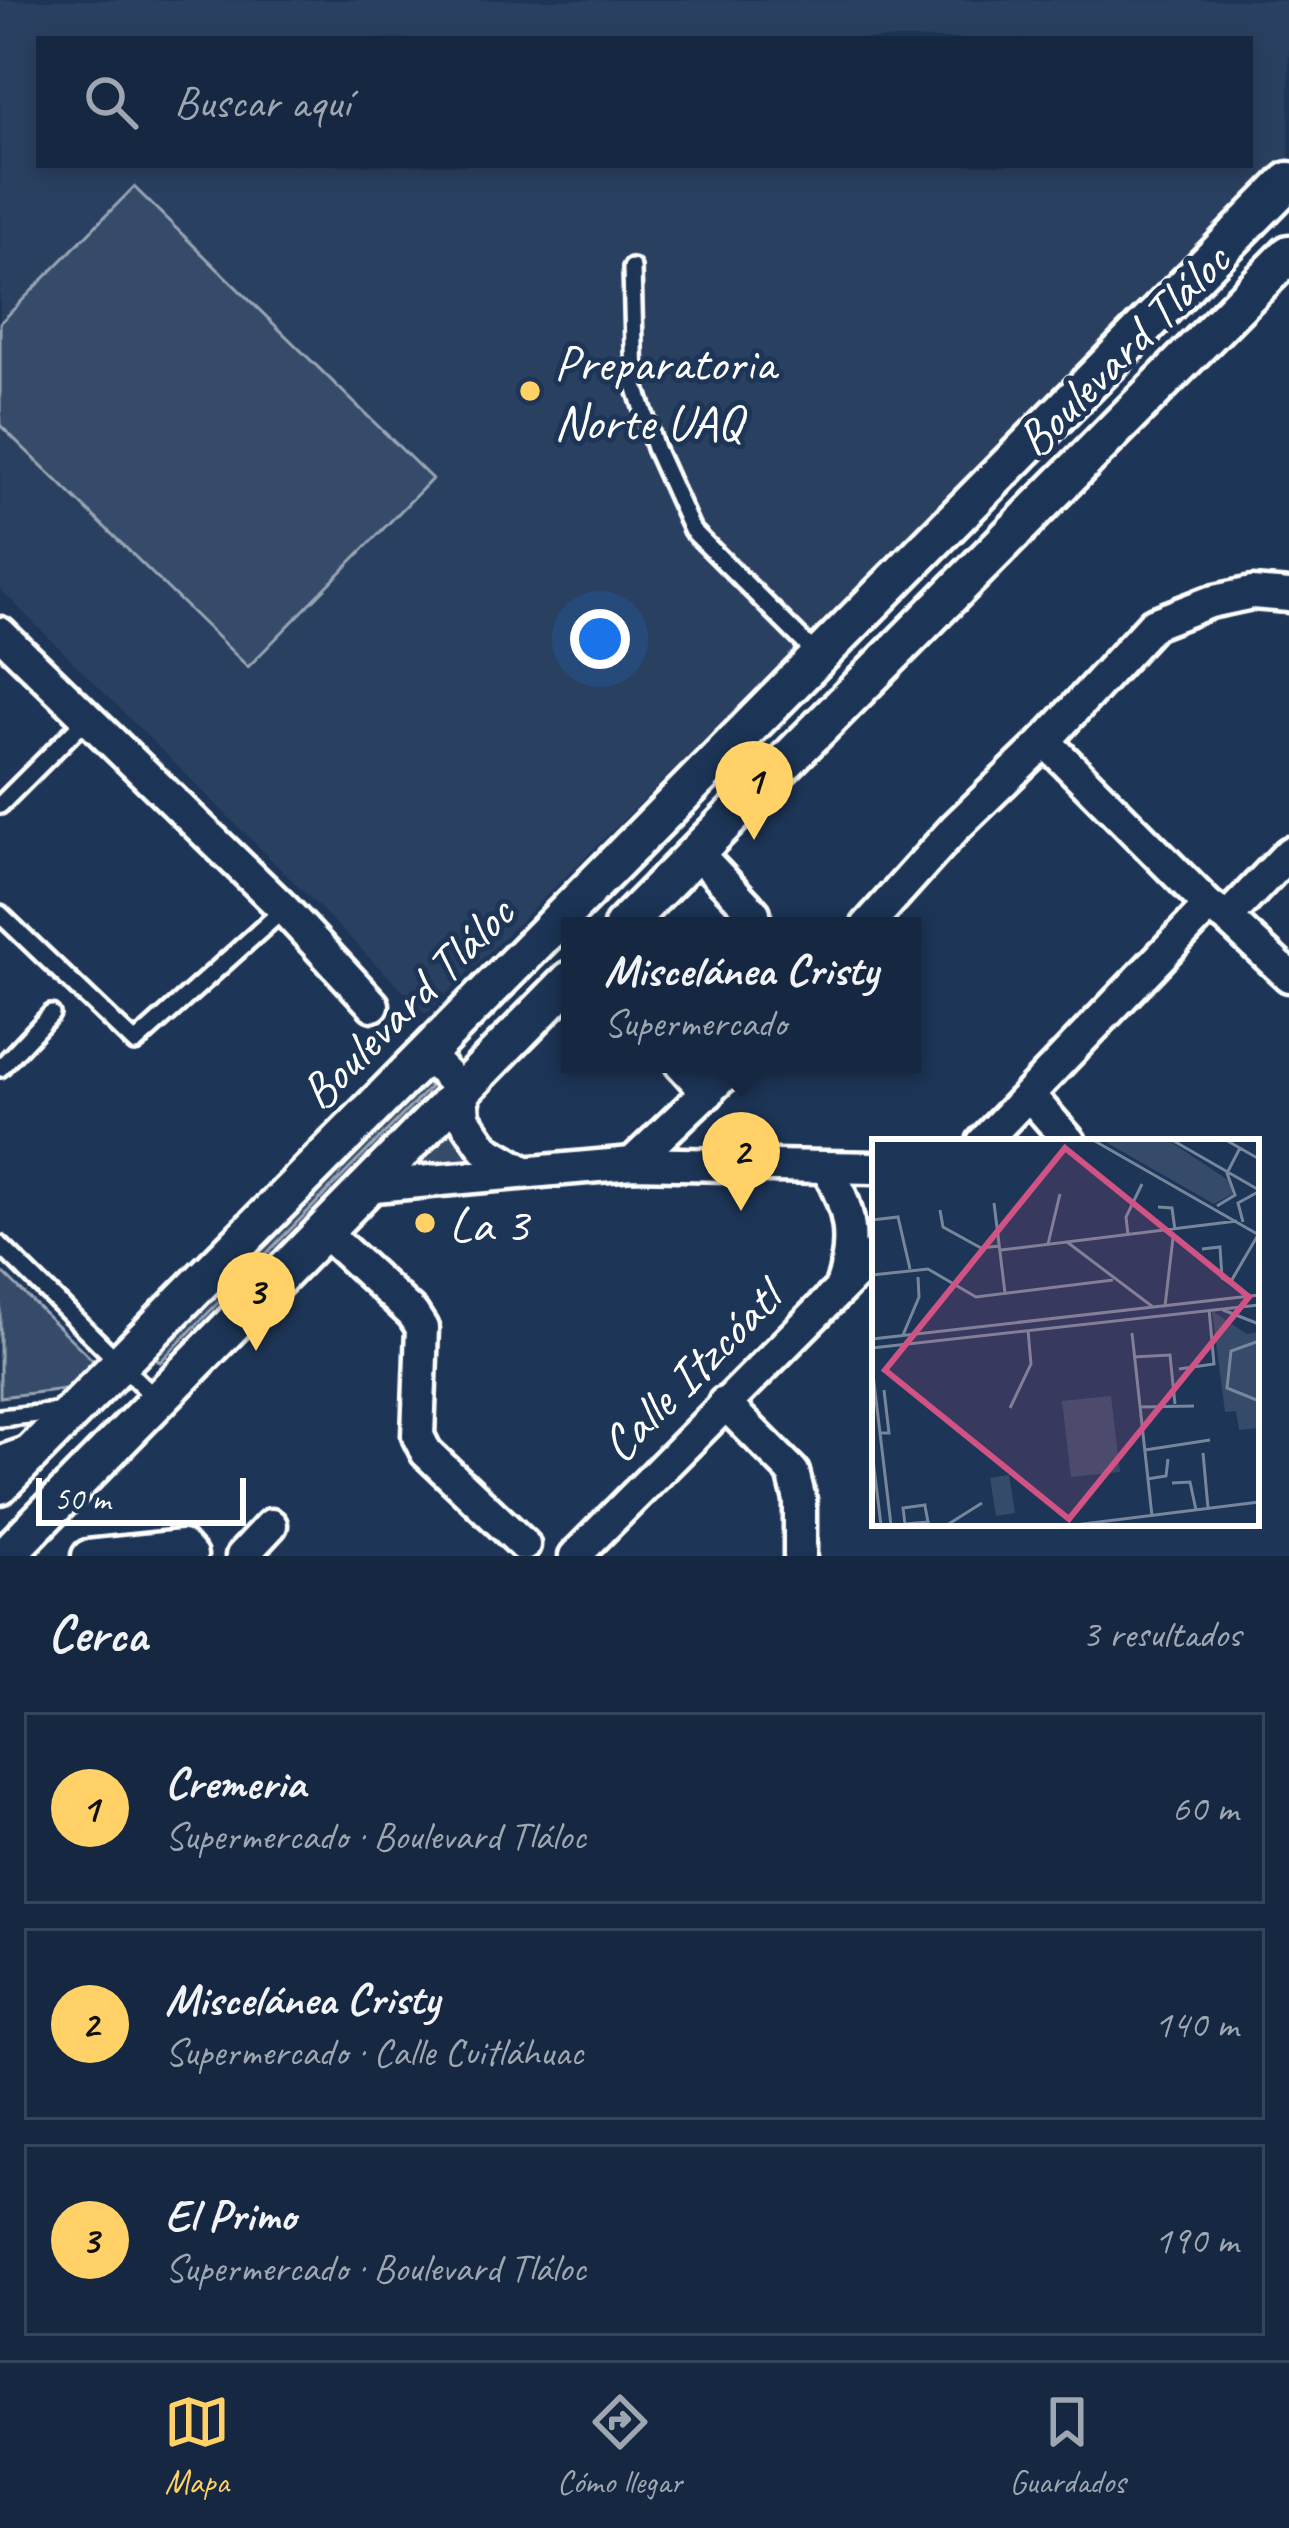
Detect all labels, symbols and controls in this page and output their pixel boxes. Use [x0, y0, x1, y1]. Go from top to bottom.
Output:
search box [36, 36, 1253, 168]
icon: search [78, 69, 144, 135]
text: Buscar aquí [174, 74, 350, 131]
street label: Boulevard Tláloc [1002, 228, 1245, 470]
place label: Preparatoria Norte UAQ [554, 331, 779, 454]
marker: Preparatoria Norte UAQ [517, 378, 543, 404]
your location [570, 609, 630, 669]
pin: 1 [715, 741, 793, 840]
street label: Boulevard Tláloc [286, 881, 529, 1123]
popup [561, 917, 921, 1073]
text: Miscelánea Cristy [604, 942, 878, 999]
text: Supermercado [604, 999, 786, 1048]
pin: 2 [702, 1112, 780, 1211]
inset map [872, 1139, 1259, 1526]
place label: La 3 [449, 1192, 531, 1256]
marker: La 3 [412, 1210, 438, 1236]
pin: 3 [217, 1252, 295, 1351]
street label: Calle Itzcóatl [587, 1262, 800, 1475]
scale bar [36, 1472, 246, 1525]
text: 50 m [54, 1478, 110, 1520]
text: Cerca [48, 1602, 147, 1666]
text: 3 resultados [1082, 1610, 1241, 1659]
text: Cremeria [165, 1755, 305, 1812]
text: 1 [81, 1784, 99, 1833]
text: 60 m [1172, 1784, 1238, 1833]
text: Supermercado · Boulevard Tláloc [165, 1812, 586, 1861]
text: Miscelánea Cristy [165, 1971, 439, 2028]
text: 2 [81, 2000, 99, 2049]
text: 140 m [1154, 2000, 1238, 2049]
text: Supermercado · Calle Cuitláhuac [165, 2028, 583, 2077]
text: El Primo [165, 2187, 296, 2244]
text: 3 [81, 2216, 99, 2265]
text: 190 m [1154, 2216, 1238, 2265]
text: Supermercado · Boulevard Tláloc [165, 2244, 586, 2293]
tab: Mapa [164, 2389, 230, 2503]
tab: Cómo llegar [557, 2389, 682, 2503]
tab: Guardados [1010, 2389, 1125, 2503]

